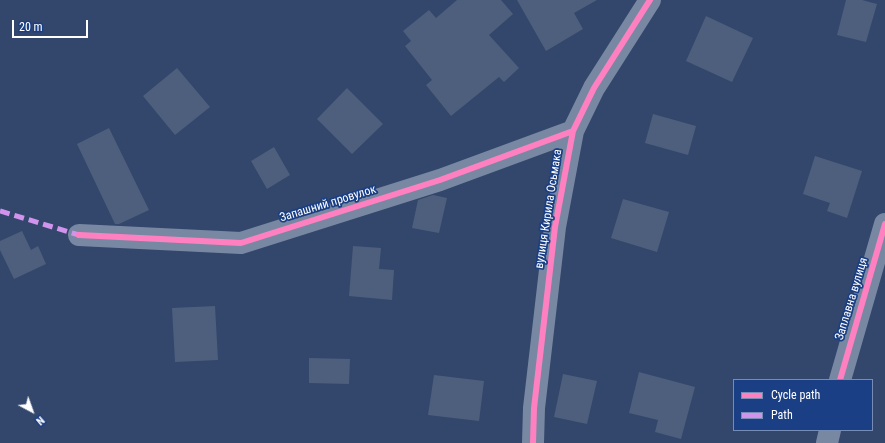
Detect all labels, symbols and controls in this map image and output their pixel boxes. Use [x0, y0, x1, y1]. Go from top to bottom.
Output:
scale bar [14, 12, 90, 38]
text: 20 m [19, 20, 43, 34]
street label: вулиця Кирила Осьмака [532, 148, 566, 270]
street label: Запашний провулок [278, 182, 378, 226]
street label: Заплавна вулиця [833, 256, 871, 342]
legend [733, 379, 873, 431]
text: Cycle path [771, 388, 820, 402]
north arrow [12, 391, 52, 431]
text: Path [771, 408, 793, 422]
text: N [33, 413, 47, 428]

